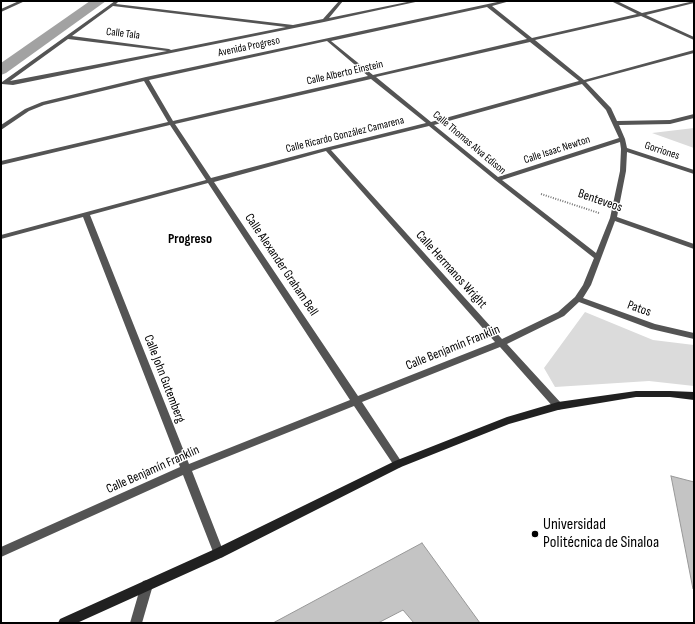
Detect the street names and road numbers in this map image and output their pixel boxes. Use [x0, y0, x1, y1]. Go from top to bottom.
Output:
street label: Calle Tala [105, 25, 141, 43]
street label: Avenida Progreso [217, 34, 281, 60]
street label: Calle Alberto Einstein [305, 58, 385, 88]
street label: Calle Thomas Alva Edison [430, 109, 508, 177]
street label: Calle Ricardo González Camarena [285, 114, 405, 156]
street label: Calle Isaac Newton [522, 133, 592, 167]
street label: Gorriones [643, 139, 681, 163]
street label: Benteveos [576, 186, 624, 216]
street label: Calle Alexander Graham Bell [241, 211, 321, 319]
street label: Calle Hermanos Wright [412, 228, 490, 312]
street label: Patos [625, 298, 653, 320]
street label: Calle Benjamín Franklin [404, 322, 502, 374]
street label: Calle John Gutemberg [140, 333, 188, 425]
street label: Calle Benjamín Franklin [104, 443, 202, 497]

